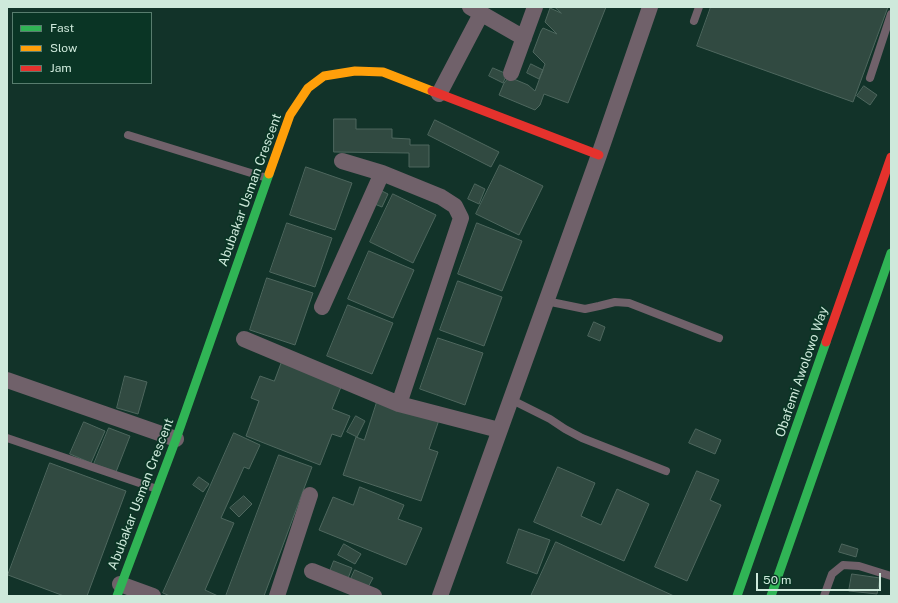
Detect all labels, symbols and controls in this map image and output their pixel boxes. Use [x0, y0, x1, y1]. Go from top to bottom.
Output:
legend [12, 12, 152, 84]
text: Fast [50, 21, 74, 35]
text: Slow [50, 41, 77, 55]
text: Jam [50, 61, 72, 75]
street label: Abubakar Usman Crescent [215, 112, 285, 268]
street label: Obafemi Awolowo Way [772, 305, 832, 439]
street label: Abubakar Usman Crescent [105, 416, 177, 572]
scale bar [758, 565, 883, 591]
text: 50 m [763, 573, 791, 587]

